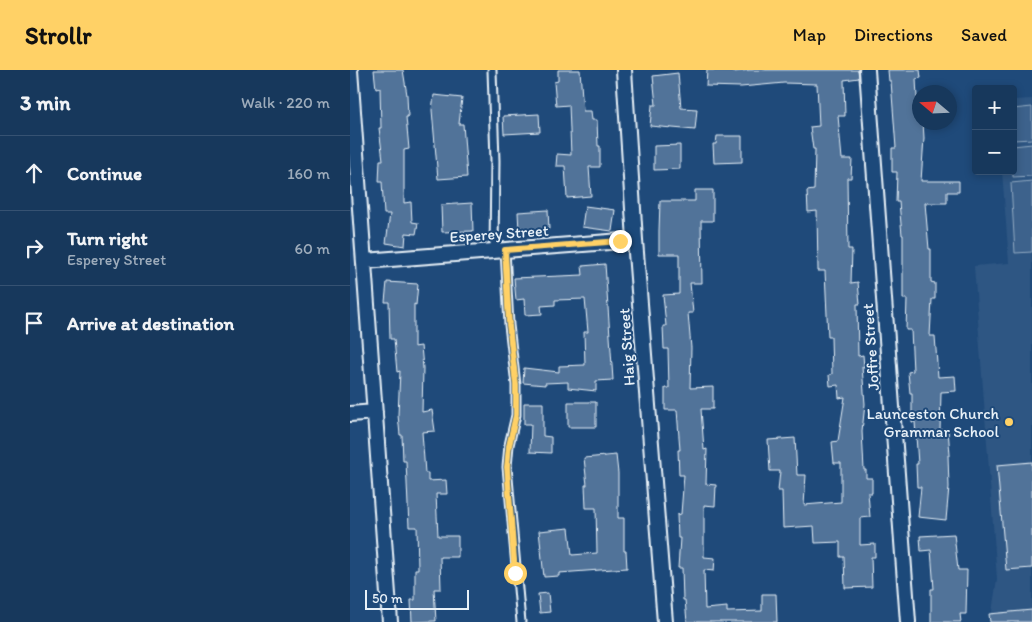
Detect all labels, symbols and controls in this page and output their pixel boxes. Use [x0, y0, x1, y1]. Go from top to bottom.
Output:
text: Strollr [25, 21, 91, 50]
text: Map [793, 24, 826, 46]
text: Directions [854, 24, 933, 46]
text: Saved [961, 24, 1007, 46]
north arrow [912, 85, 957, 130]
map controls [972, 85, 1017, 175]
button: + [972, 85, 1017, 130]
text: 3 min [20, 90, 70, 115]
text: Walk · 220 m [241, 93, 330, 112]
button: − [972, 130, 1017, 175]
icon: ahead [20, 159, 48, 187]
text: Continue [67, 162, 142, 185]
text: 160 m [287, 164, 330, 183]
street label: Esperey Street [449, 221, 549, 246]
text: Turn right [67, 227, 148, 250]
route end [609, 230, 632, 253]
icon: right [20, 234, 48, 262]
text: 60 m [295, 239, 330, 258]
text: Esperey Street [67, 250, 166, 269]
street label: Joffre Street [858, 303, 883, 391]
street label: Haig Street [614, 307, 639, 387]
icon: arrive [20, 309, 48, 337]
text: Arrive at destination [67, 312, 234, 335]
place label: Launceston Church Grammar School [867, 404, 999, 441]
marker: Launceston Church Grammar School [1003, 416, 1015, 428]
route start [504, 562, 527, 585]
scale bar [365, 587, 469, 610]
text: 50 m [372, 590, 403, 607]

